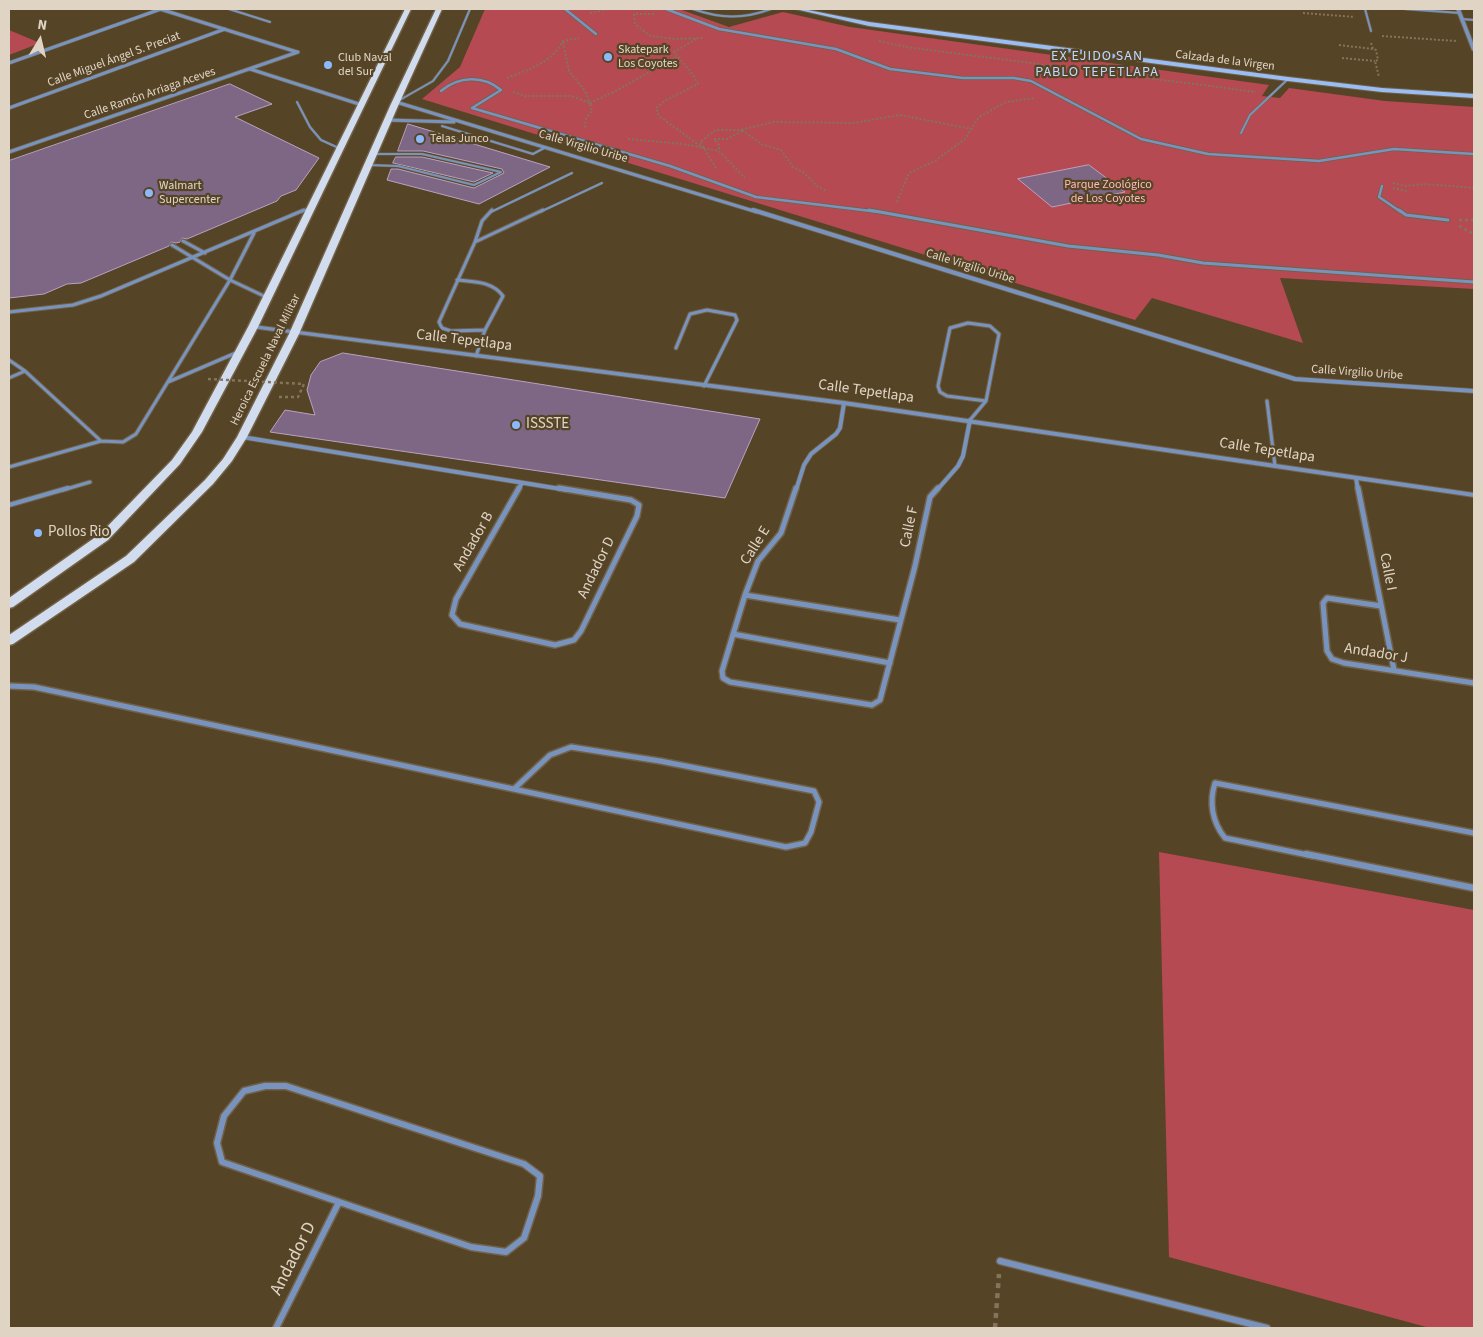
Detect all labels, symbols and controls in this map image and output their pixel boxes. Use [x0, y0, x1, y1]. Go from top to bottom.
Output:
north arrow [15, 15, 65, 65]
text: N [36, 15, 49, 36]
street label: Calle Miguel Ángel S. Preciat [46, 29, 182, 91]
place label: Skatepark Los Coyotes [618, 43, 678, 71]
street label: Calzada de la Virgen [1174, 48, 1276, 74]
district label: EX EJIDO SAN PABLO TEPETLAPA [1033, 49, 1161, 82]
place label: Club Naval del Sur [338, 51, 392, 79]
marker: Skatepark Los Coyotes [602, 51, 614, 63]
marker: Club Naval del Sur [322, 59, 334, 71]
street label: Calle Ramón Arriaga Aceves [82, 65, 218, 123]
street label: Calle Virgilio Uribe [537, 127, 629, 167]
place label: Telas Junco [430, 132, 489, 146]
marker: Telas Junco [414, 133, 426, 145]
park label: Parque Zoológico de Los Coyotes [1064, 178, 1152, 206]
place label: Walmart Supercenter [159, 179, 220, 207]
marker: Walmart Supercenter [143, 187, 155, 199]
street label: Calle Virgilio Uribe [924, 247, 1016, 287]
street label: Heroica Escuela Naval Militar [228, 292, 304, 428]
street label: Calle Tepetlapa [415, 326, 513, 356]
street label: Calle Virgilio Uribe [1311, 363, 1403, 383]
street label: Calle Tepetlapa [817, 376, 915, 408]
place label: ISSSTE [526, 416, 569, 434]
marker: ISSSTE [510, 419, 522, 431]
street label: Calle Tepetlapa [1218, 435, 1316, 467]
street label: Calle F [897, 505, 923, 549]
street label: Andador B [450, 509, 498, 575]
street label: Calle E [737, 523, 775, 569]
place label: Pollos Rio [48, 524, 110, 542]
marker: Pollos Rio [32, 527, 44, 539]
street label: Andador D [574, 534, 620, 602]
street label: Calle I [1375, 552, 1399, 592]
street label: Andador J [1343, 640, 1409, 668]
street label: Andador D [266, 1219, 322, 1299]

